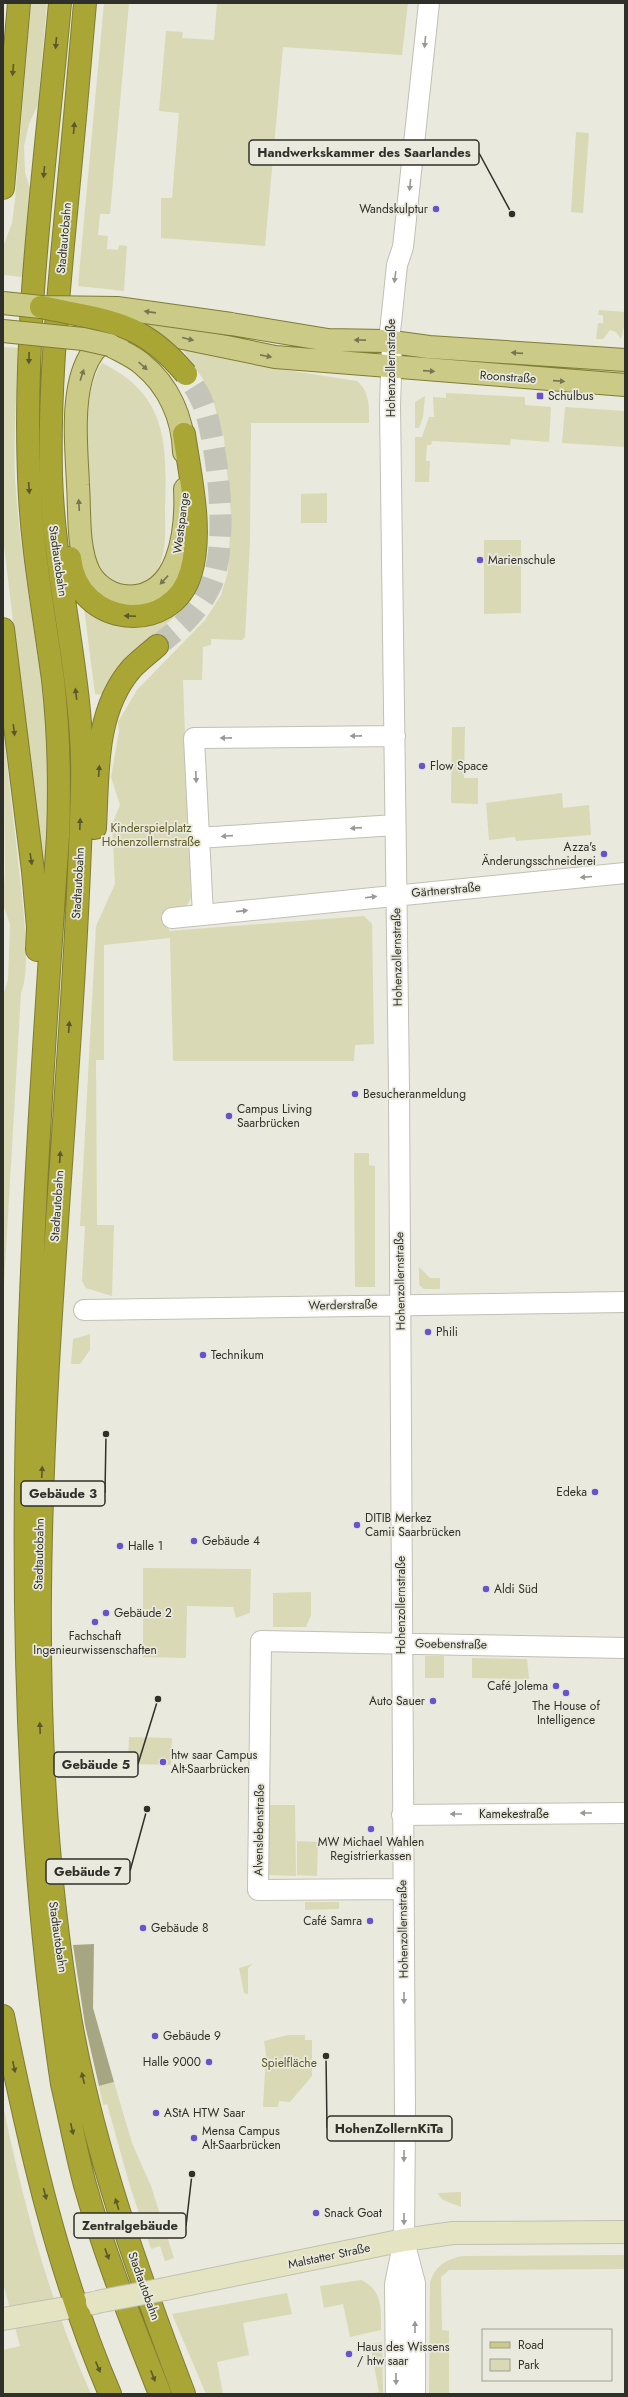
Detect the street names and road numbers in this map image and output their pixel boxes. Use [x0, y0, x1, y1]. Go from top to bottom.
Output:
street label: Stadtautobahn [52, 202, 76, 274]
street label: Hohenzollernstraße [382, 319, 400, 417]
street label: Roonstraße [479, 366, 537, 388]
street label: Westspange [168, 491, 194, 555]
street label: Stadtautobahn [44, 524, 72, 598]
street label: Stadtautobahn [67, 847, 89, 919]
street label: Gärtnerstraße [411, 878, 481, 902]
street label: Hohenzollernstraße [387, 908, 407, 1006]
street label: Stadtautobahn [46, 1170, 68, 1242]
street label: Hohenzollernstraße [390, 1232, 410, 1330]
street label: Werderstraße [308, 1295, 378, 1315]
street label: Stadtautobahn [29, 1518, 49, 1590]
street label: Hohenzollernstraße [392, 1556, 410, 1654]
street label: Goebenstraße [415, 1634, 487, 1654]
street label: Alvenslebenstraße [249, 1784, 269, 1876]
street label: Kamekestraße [479, 1805, 549, 1823]
street label: Hohenzollernstraße [393, 1880, 413, 1978]
street label: Stadtautobahn [44, 1900, 72, 1974]
street label: Malstatter Straße [286, 2238, 372, 2274]
street label: Stadtautobahn [123, 2249, 165, 2323]

